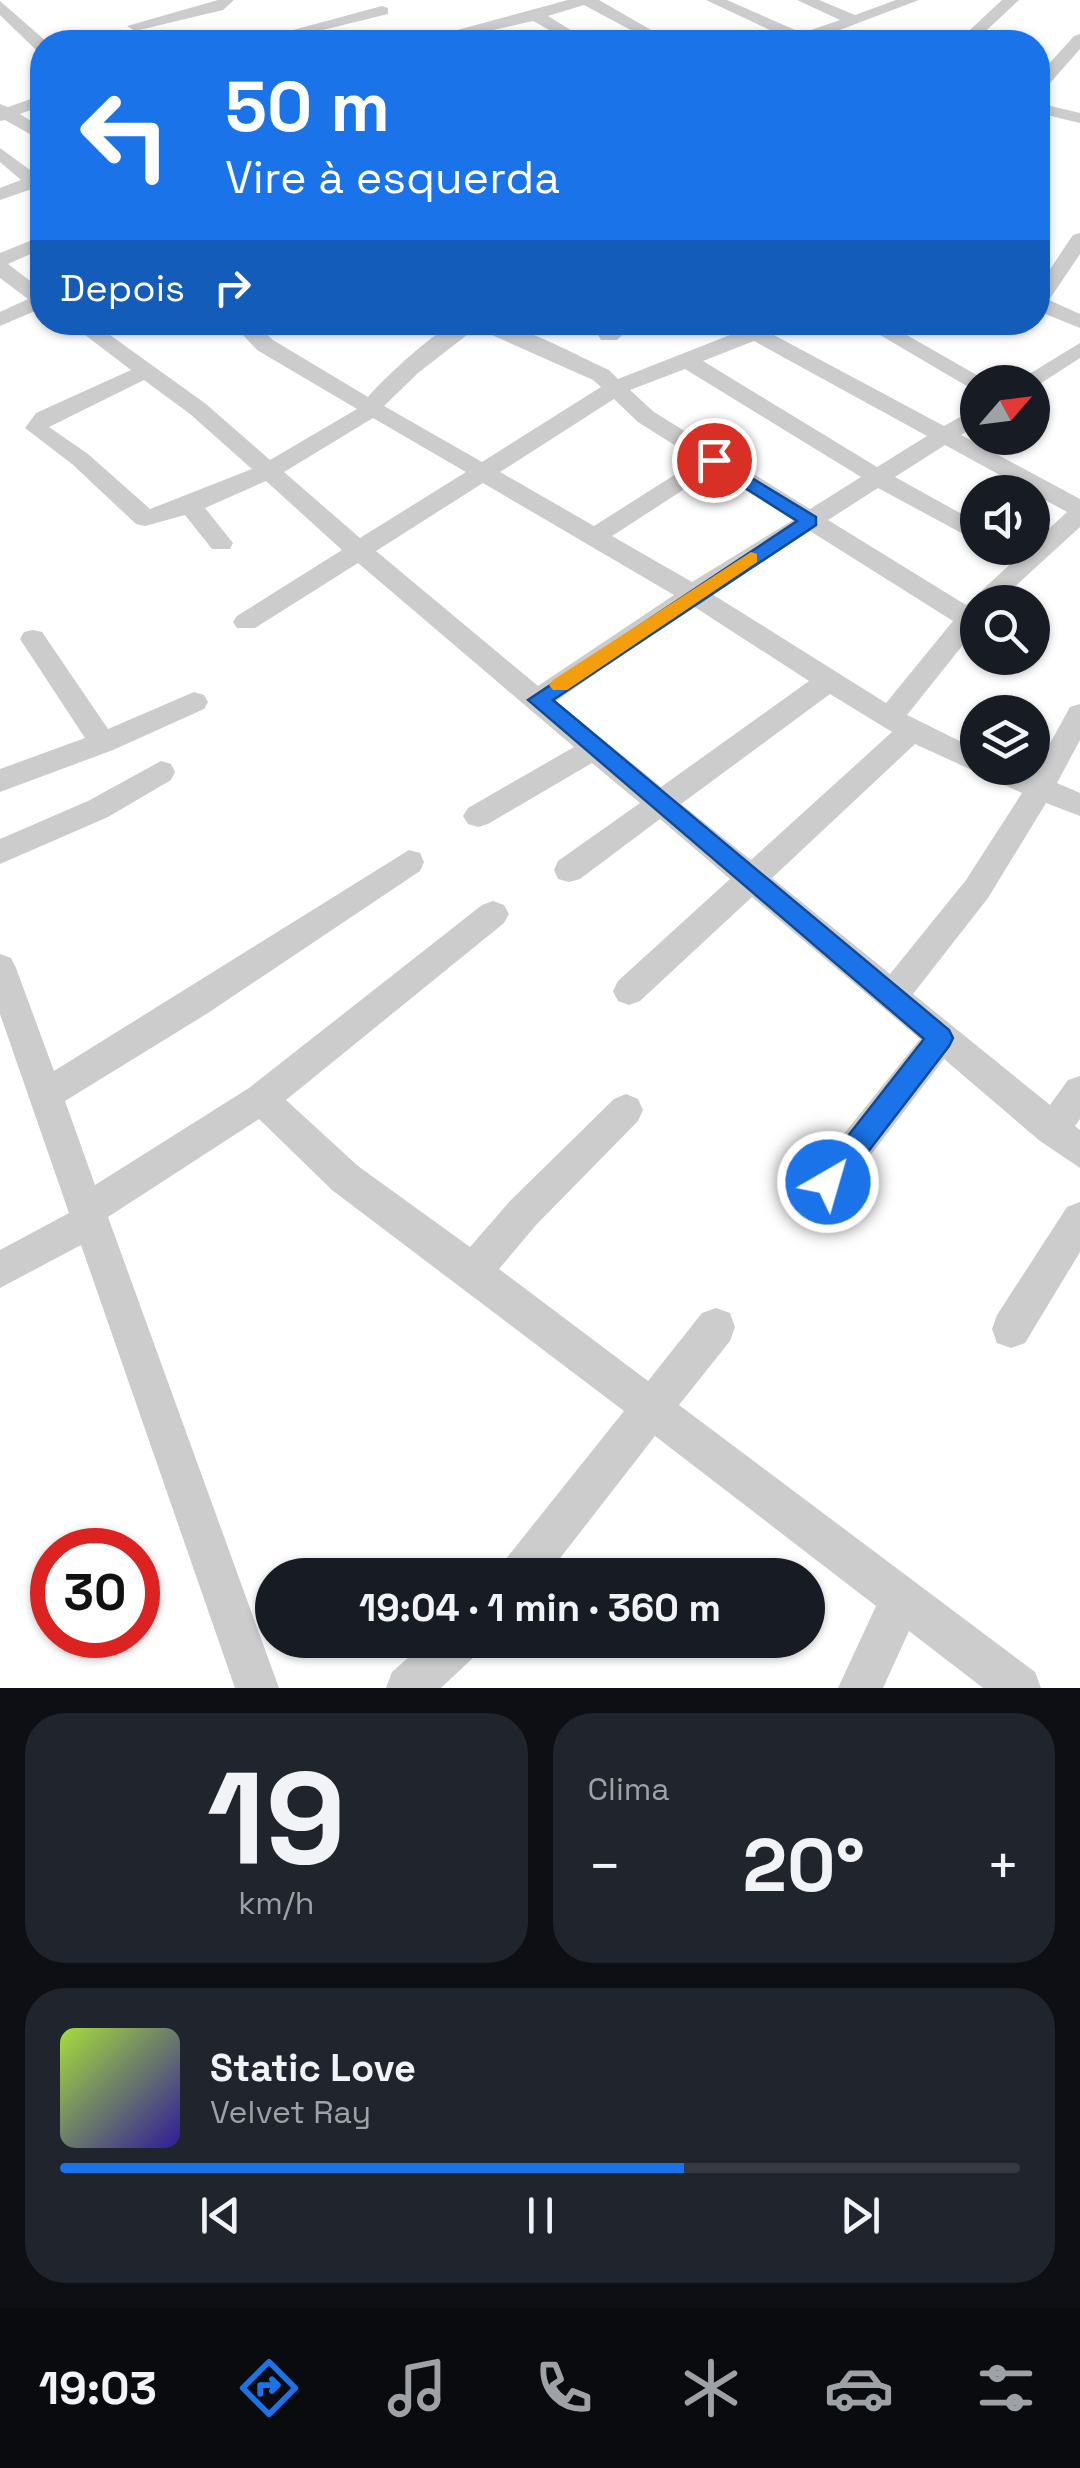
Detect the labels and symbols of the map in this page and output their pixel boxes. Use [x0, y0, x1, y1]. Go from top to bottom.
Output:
north arrow [960, 365, 1050, 455]
pin [672, 418, 757, 503]
position arrow [776, 1130, 880, 1234]
speed limit sign: 30 [30, 1528, 160, 1658]

